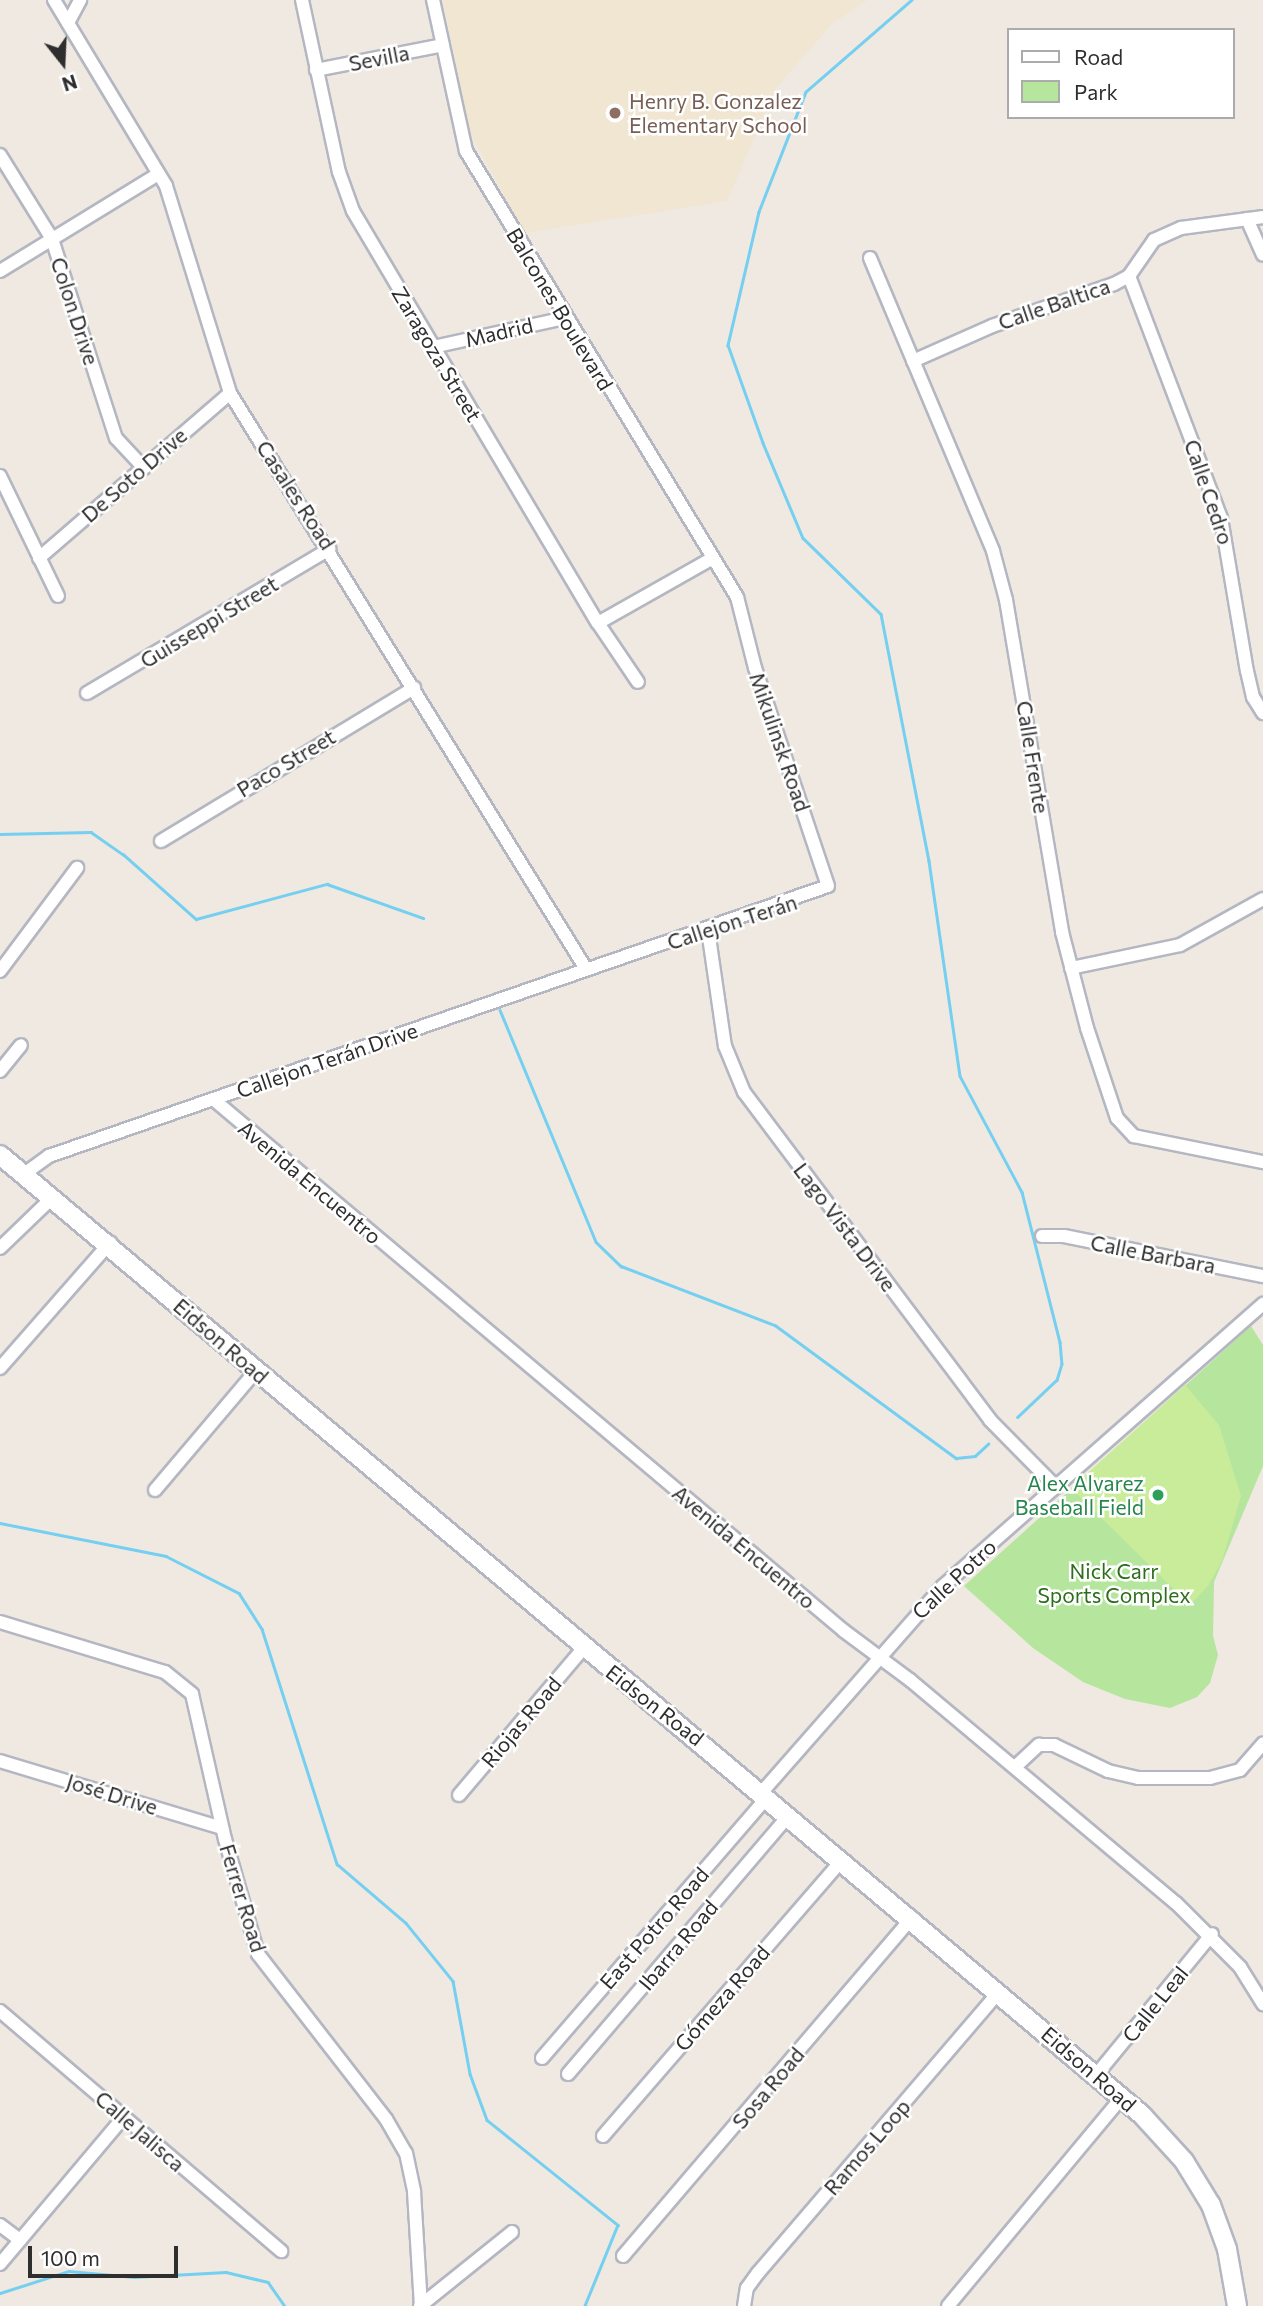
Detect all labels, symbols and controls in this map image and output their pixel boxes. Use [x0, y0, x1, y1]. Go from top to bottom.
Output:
north arrow [28, 28, 98, 98]
legend [1007, 28, 1235, 119]
street label: Sevilla [347, 40, 411, 76]
text: Road [1074, 44, 1123, 69]
text: N [59, 70, 80, 97]
text: Park [1074, 79, 1118, 104]
place label: Henry B. Gonzalez Elementary School [629, 88, 807, 138]
marker: Henry B. Gonzalez Elementary School [607, 105, 623, 121]
street label: Balcones Boulevard [502, 223, 618, 395]
street label: Colon Drive [46, 254, 104, 368]
street label: Calle Baltica [995, 273, 1113, 335]
street label: Zaragoza Street [387, 282, 487, 426]
street label: Madrid [463, 312, 535, 352]
street label: De Soto Drive [76, 423, 192, 527]
street label: Casales Road [251, 436, 341, 554]
street label: Calle Cedro [1179, 436, 1239, 548]
street label: Guisseppi Street [136, 571, 282, 673]
street label: Mikulinsk Road [744, 669, 816, 815]
street label: Calle Frente [1012, 699, 1054, 815]
street label: Paco Street [232, 724, 340, 802]
street label: Callejon Terán [664, 889, 800, 955]
street label: Callejon Terán Drive [233, 1017, 421, 1103]
street label: Avenida Encuentro [233, 1115, 387, 1249]
street label: Lago Vista Drive [788, 1158, 902, 1296]
street label: Calle Barbara [1088, 1230, 1218, 1278]
street label: Eidson Road [169, 1293, 273, 1389]
place label: Alex Alvarez Baseball Field [1015, 1470, 1144, 1520]
street label: Avenida Encuentro [667, 1480, 821, 1614]
marker: Alex Alvarez Baseball Field [1150, 1487, 1166, 1503]
street label: Calle Potro [907, 1534, 1001, 1624]
park label: Nick Carr Sports Complex [1037, 1558, 1191, 1608]
street label: Eidson Road [601, 1659, 709, 1751]
street label: Riojas Road [476, 1671, 566, 1773]
street label: José Drive [63, 1768, 161, 1820]
street label: Ferrer Road [215, 1841, 271, 1955]
street label: East Potro Road [594, 1862, 714, 1994]
street label: Ibarra Road [633, 1895, 723, 1995]
street label: Gómeza Road [669, 1940, 775, 2056]
street label: Calle Leal [1117, 1961, 1193, 2047]
street label: Eidson Road [1037, 2021, 1141, 2117]
street label: Sosa Road [727, 2042, 809, 2134]
street label: Calle Jalisca [90, 2085, 190, 2177]
street label: Ramos Loop [819, 2094, 915, 2200]
scale bar [32, 2232, 182, 2276]
text: 100 m [41, 2245, 100, 2270]

